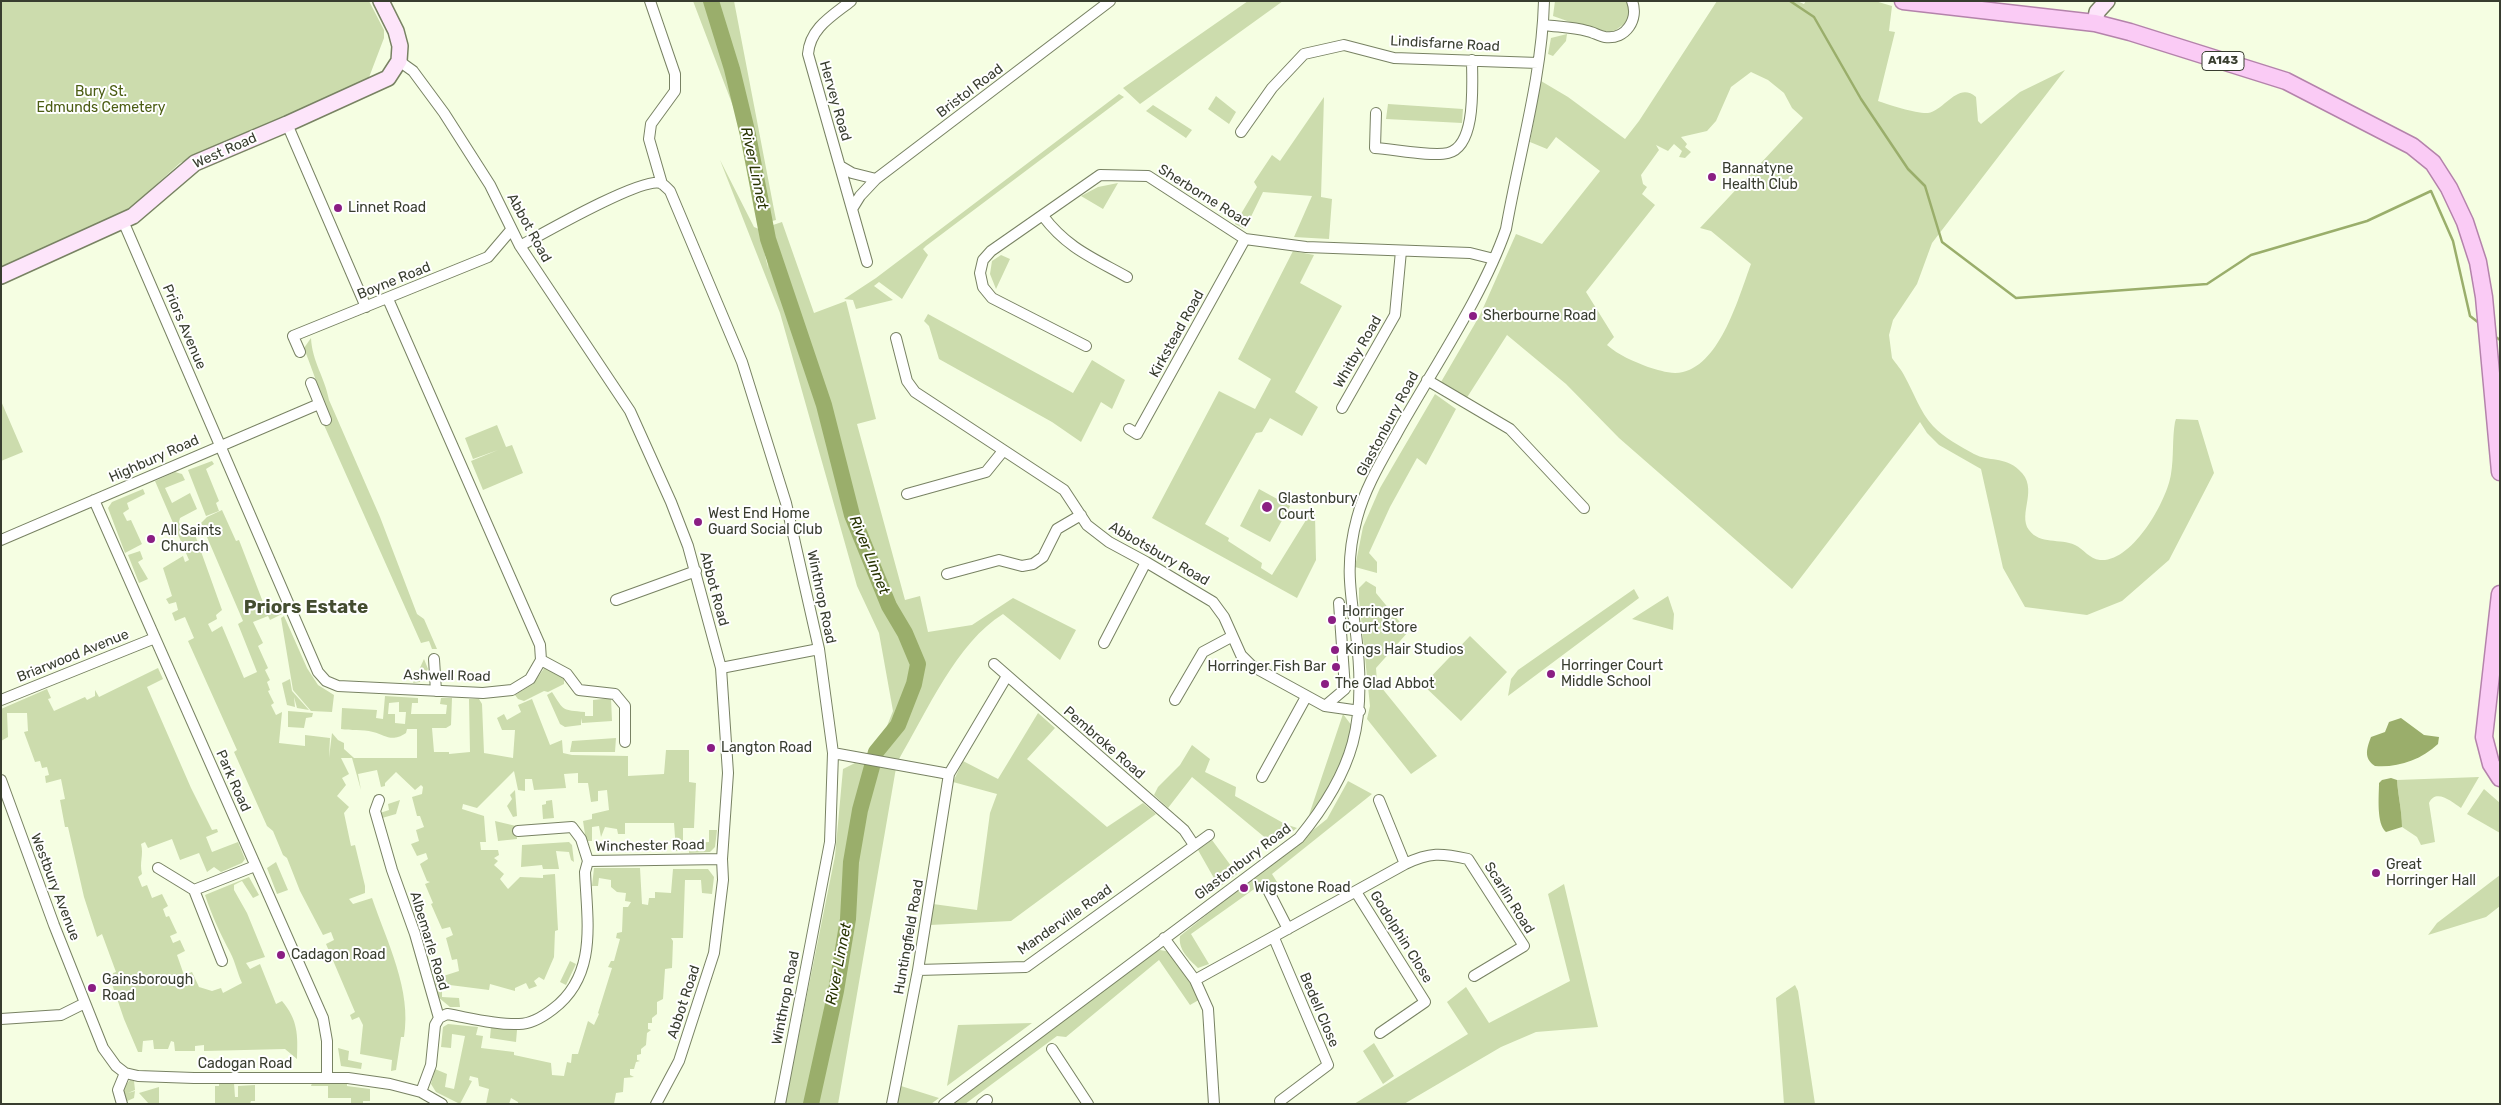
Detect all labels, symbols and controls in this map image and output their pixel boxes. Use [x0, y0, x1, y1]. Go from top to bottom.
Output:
street label: Lindisfarne Road [1390, 33, 1500, 55]
road number: A143 [2202, 51, 2244, 70]
street label: Hervey Road [816, 59, 854, 143]
street label: Bristol Road [934, 61, 1006, 121]
park label: Bury St. Edmunds Cemetery [37, 84, 165, 116]
water label: River Linnet [737, 125, 771, 211]
street label: West Road [191, 130, 259, 172]
street label: Sherborne Road [1155, 161, 1253, 231]
place label: Bannatyne Health Club [1722, 161, 1798, 193]
marker: Bannatyne Health Club [1706, 171, 1718, 183]
street label: Abbot Road [503, 191, 555, 265]
place label: Linnet Road [348, 200, 426, 216]
marker: Linnet Road [332, 202, 344, 214]
street label: Boyne Road [355, 259, 433, 303]
street label: Priors Avenue [159, 282, 209, 372]
street label: Kirkstead Road [1146, 287, 1208, 381]
place label: Sherbourne Road [1483, 308, 1596, 324]
marker: Sherbourne Road [1467, 310, 1479, 322]
street label: Whitby Road [1330, 313, 1386, 391]
street label: Glastonbury Road [1353, 369, 1423, 479]
street label: Highbury Road [106, 432, 202, 486]
place label: Glastonbury Court [1278, 491, 1358, 524]
marker: Glastonbury Court [1260, 500, 1274, 514]
place label: West End Home Guard Social Club [708, 506, 823, 538]
water label: River Linnet [845, 513, 893, 597]
marker: West End Home Guard Social Club [692, 516, 704, 528]
street label: Abbotsbury Road [1106, 518, 1212, 590]
place label: All Saints Church [161, 523, 221, 556]
marker: All Saints Church [145, 533, 157, 545]
street label: Winthrop Road [803, 549, 839, 645]
street label: Abbot Road [696, 550, 732, 628]
district label: Priors Estate [244, 597, 368, 619]
place label: Horringer Court Store [1342, 604, 1417, 636]
marker: Horringer Court Store [1326, 614, 1338, 626]
street label: Briarwood Avenue [15, 626, 131, 686]
place label: Kings Hair Studios [1345, 642, 1464, 658]
marker: Kings Hair Studios [1329, 644, 1341, 656]
place label: Horringer Court Middle School [1561, 658, 1663, 690]
place label: Horringer Fish Bar [1207, 659, 1326, 675]
marker: Horringer Fish Bar [1330, 661, 1342, 673]
street label: Ashwell Road [403, 667, 491, 685]
marker: Horringer Court Middle School [1545, 668, 1557, 680]
place label: The Glad Abbot [1335, 676, 1435, 692]
marker: The Glad Abbot [1319, 678, 1331, 690]
street label: Pembroke Road [1060, 703, 1148, 783]
place label: Langton Road [721, 740, 812, 756]
marker: Langton Road [705, 742, 717, 754]
street label: Park Road [212, 748, 254, 814]
street label: Glastonbury Road [1192, 820, 1294, 904]
street label: Westbury Avenue [27, 831, 83, 943]
street label: Winchester Road [595, 837, 705, 855]
place label: Great Horringer Hall [2386, 857, 2476, 890]
street label: Scarlin Road [1480, 859, 1538, 937]
marker: Great Horringer Hall [2370, 867, 2382, 879]
street label: Huntingfield Road [891, 878, 927, 996]
place label: Wigstone Road [1254, 880, 1351, 896]
street label: Manderville Road [1015, 881, 1115, 959]
marker: Wigstone Road [1238, 882, 1250, 894]
street label: Godolphin Close [1366, 888, 1436, 986]
street label: Albemarle Road [406, 890, 452, 992]
water label: River Linnet [822, 921, 856, 1007]
place label: Cadagon Road [291, 947, 386, 963]
marker: Cadagon Road [275, 949, 287, 961]
street label: Winthrop Road [769, 950, 803, 1046]
street label: Abbot Road [664, 963, 704, 1041]
street label: Bedell Close [1296, 970, 1342, 1050]
place label: Gainsborough Road [102, 972, 193, 1004]
marker: Gainsborough Road [86, 982, 98, 994]
street label: Cadogan Road [198, 1056, 292, 1072]

